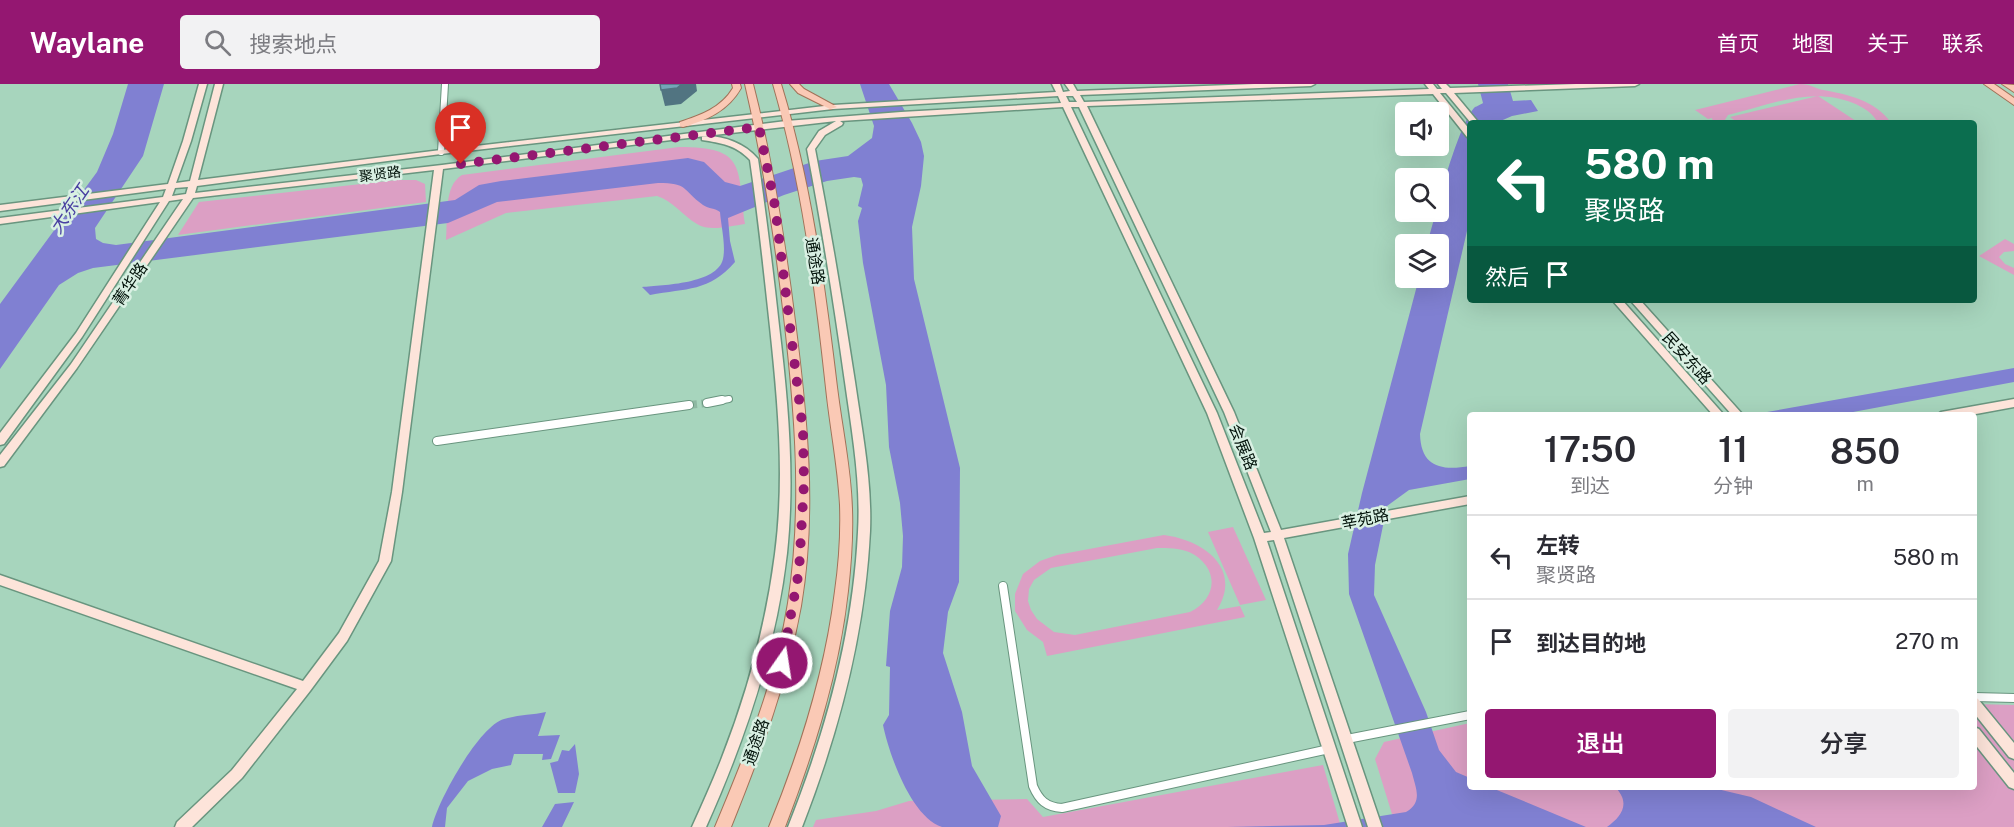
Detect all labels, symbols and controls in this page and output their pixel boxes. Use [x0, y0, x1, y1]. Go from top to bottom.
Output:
search box [180, 15, 600, 69]
text: Waylane [30, 26, 144, 59]
icon: search [201, 26, 234, 59]
text: 搜索地点 [249, 31, 337, 57]
text: 首页 [1717, 31, 1759, 56]
text: 地图 [1792, 31, 1834, 56]
text: 关于 [1867, 31, 1909, 56]
text: 联系 [1942, 31, 1984, 56]
pin [435, 102, 486, 164]
map controls [1395, 102, 1449, 288]
button: sound [1395, 102, 1449, 156]
icon: arrive [444, 111, 477, 144]
text: 580 m [1584, 139, 1715, 188]
icon: left [1485, 144, 1563, 222]
street label: 聚贤路 [358, 164, 402, 184]
button: search [1395, 168, 1449, 222]
water label: 大东江 [45, 179, 94, 237]
text: 聚贤路 [1584, 194, 1665, 226]
button: layers [1395, 234, 1449, 288]
street label: 通途路 [802, 236, 828, 286]
icon: arrive [1541, 258, 1574, 291]
street label: 菁华路 [109, 259, 151, 309]
text: 然后 [1485, 264, 1529, 290]
street label: 民安东路 [1659, 328, 1715, 388]
street label: 会展路 [1225, 421, 1261, 473]
text: 17:50 [1544, 428, 1636, 470]
text: 11 [1718, 428, 1748, 470]
text: 850 [1830, 430, 1900, 472]
text: m [1856, 472, 1874, 496]
text: 到达 [1570, 474, 1610, 498]
text: 分钟 [1713, 474, 1753, 498]
street label: 莘苑路 [1340, 505, 1390, 533]
text: 左转 [1536, 532, 1580, 558]
icon: left [1485, 541, 1518, 574]
text: 580 m [1893, 544, 1959, 570]
text: 聚贤路 [1536, 563, 1596, 587]
icon: arrive [1485, 625, 1518, 658]
text: 270 m [1895, 628, 1959, 654]
text: 到达目的地 [1536, 630, 1646, 656]
position arrow [750, 631, 814, 695]
button: 退出 [1485, 709, 1716, 778]
button: 分享 [1728, 709, 1959, 778]
street label: 通途路 [739, 716, 773, 768]

